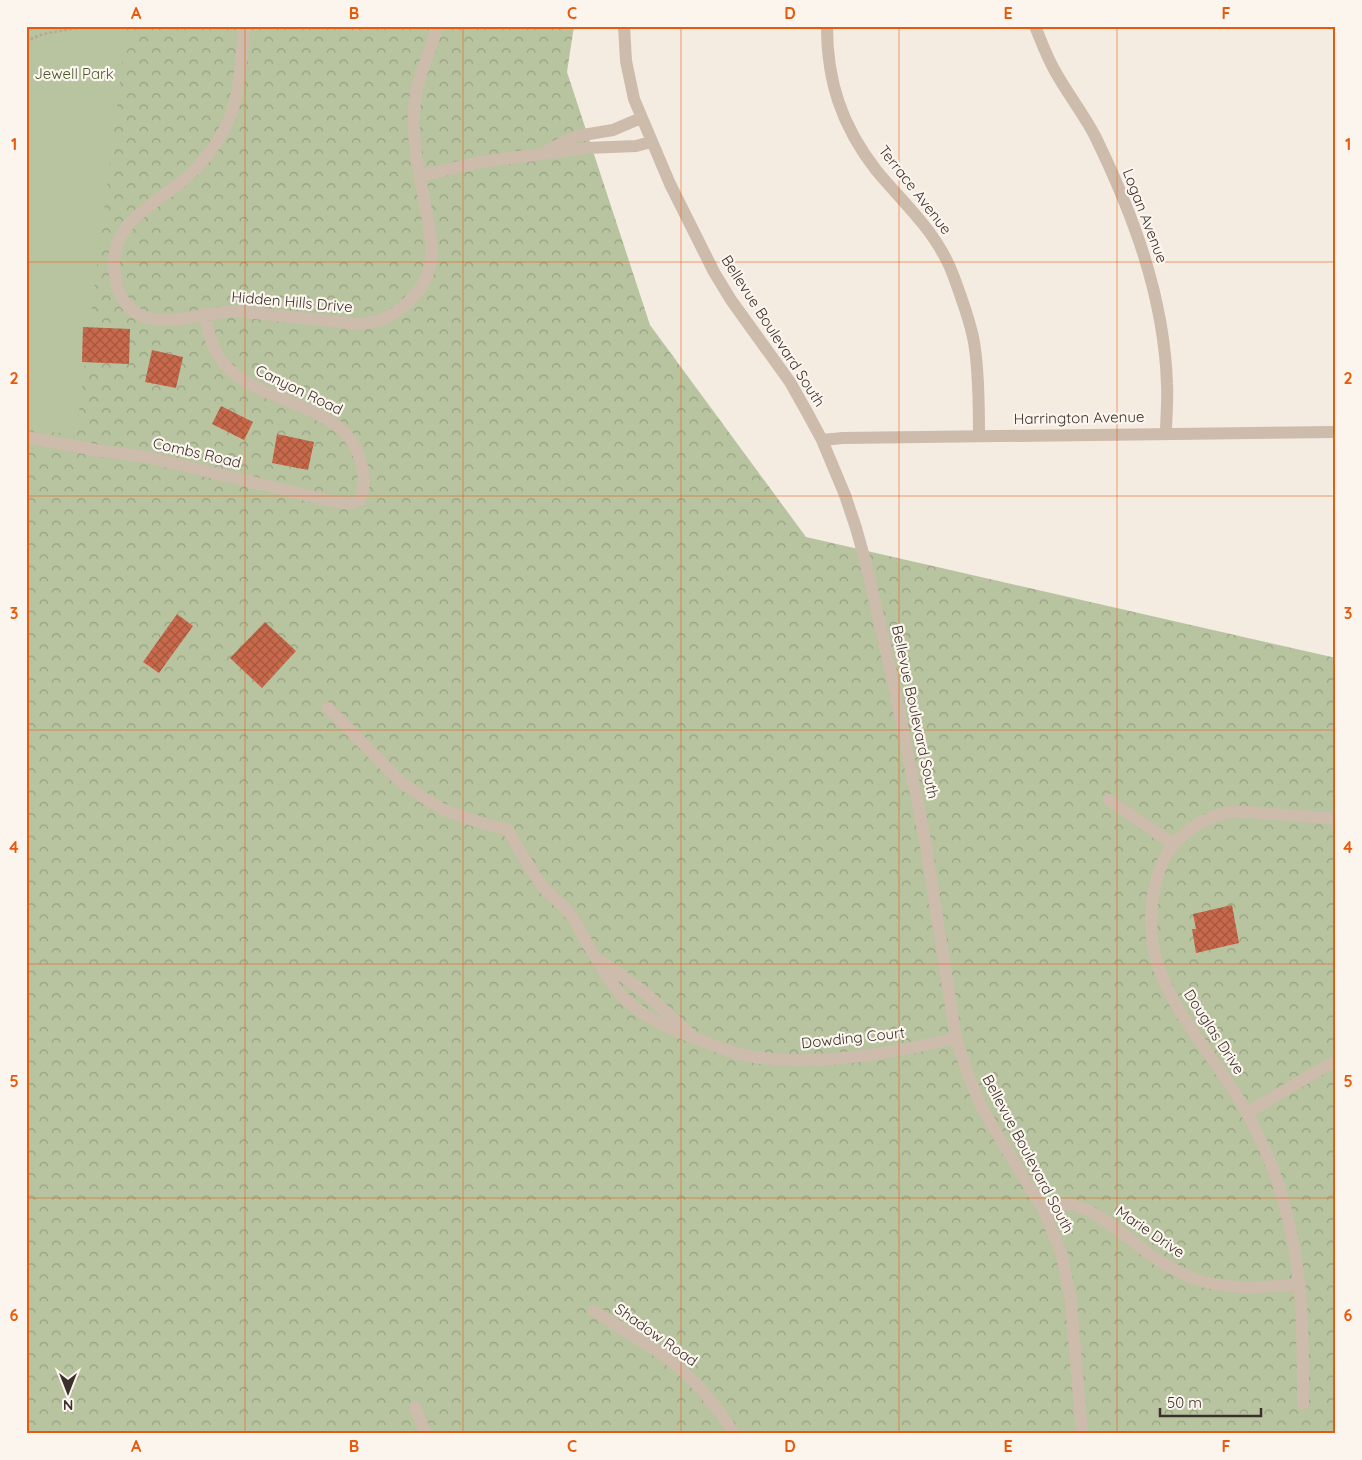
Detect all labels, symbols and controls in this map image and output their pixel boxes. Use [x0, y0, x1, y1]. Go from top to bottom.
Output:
text: A [131, 3, 142, 23]
text: B [349, 3, 359, 23]
text: C [567, 3, 577, 23]
text: D [784, 3, 796, 23]
text: E [1003, 3, 1013, 23]
text: F [1222, 3, 1231, 23]
park label: Jewell Park [34, 64, 114, 83]
text: 1 [11, 134, 17, 154]
text: 1 [1345, 134, 1351, 154]
street label: Terrace Avenue [875, 141, 956, 238]
street label: Logan Avenue [1119, 166, 1172, 266]
street label: Bellevue Boulevard South [717, 251, 830, 410]
street label: Hidden Hills Drive [231, 287, 353, 316]
street label: Canyon Road [252, 360, 346, 419]
text: 2 [9, 368, 19, 388]
text: 2 [1343, 368, 1353, 388]
street label: Harrington Avenue [1013, 407, 1145, 428]
street label: Combs Road [151, 433, 243, 472]
text: 3 [10, 603, 18, 623]
text: 3 [1344, 603, 1352, 623]
street label: Bellevue Boulevard South [888, 623, 943, 800]
text: 4 [9, 837, 19, 857]
text: 4 [1343, 837, 1353, 857]
street label: Douglas Drive [1180, 986, 1249, 1078]
street label: Dowding Court [800, 1023, 906, 1052]
text: 5 [9, 1071, 19, 1091]
street label: Bellevue Boulevard South [979, 1071, 1078, 1236]
text: 5 [1343, 1071, 1353, 1091]
street label: Marie Drive [1112, 1202, 1188, 1262]
street label: Shadow Road [611, 1299, 701, 1370]
text: 6 [10, 1305, 19, 1325]
text: 6 [1344, 1305, 1353, 1325]
north arrow [42, 1368, 92, 1418]
scale bar [1160, 1385, 1261, 1417]
text: 50 m [1167, 1393, 1202, 1412]
text: N [63, 1396, 73, 1414]
text: A [131, 1436, 142, 1456]
text: B [349, 1436, 359, 1456]
text: C [567, 1436, 577, 1456]
text: D [784, 1436, 796, 1456]
text: E [1003, 1436, 1013, 1456]
text: F [1222, 1436, 1231, 1456]

